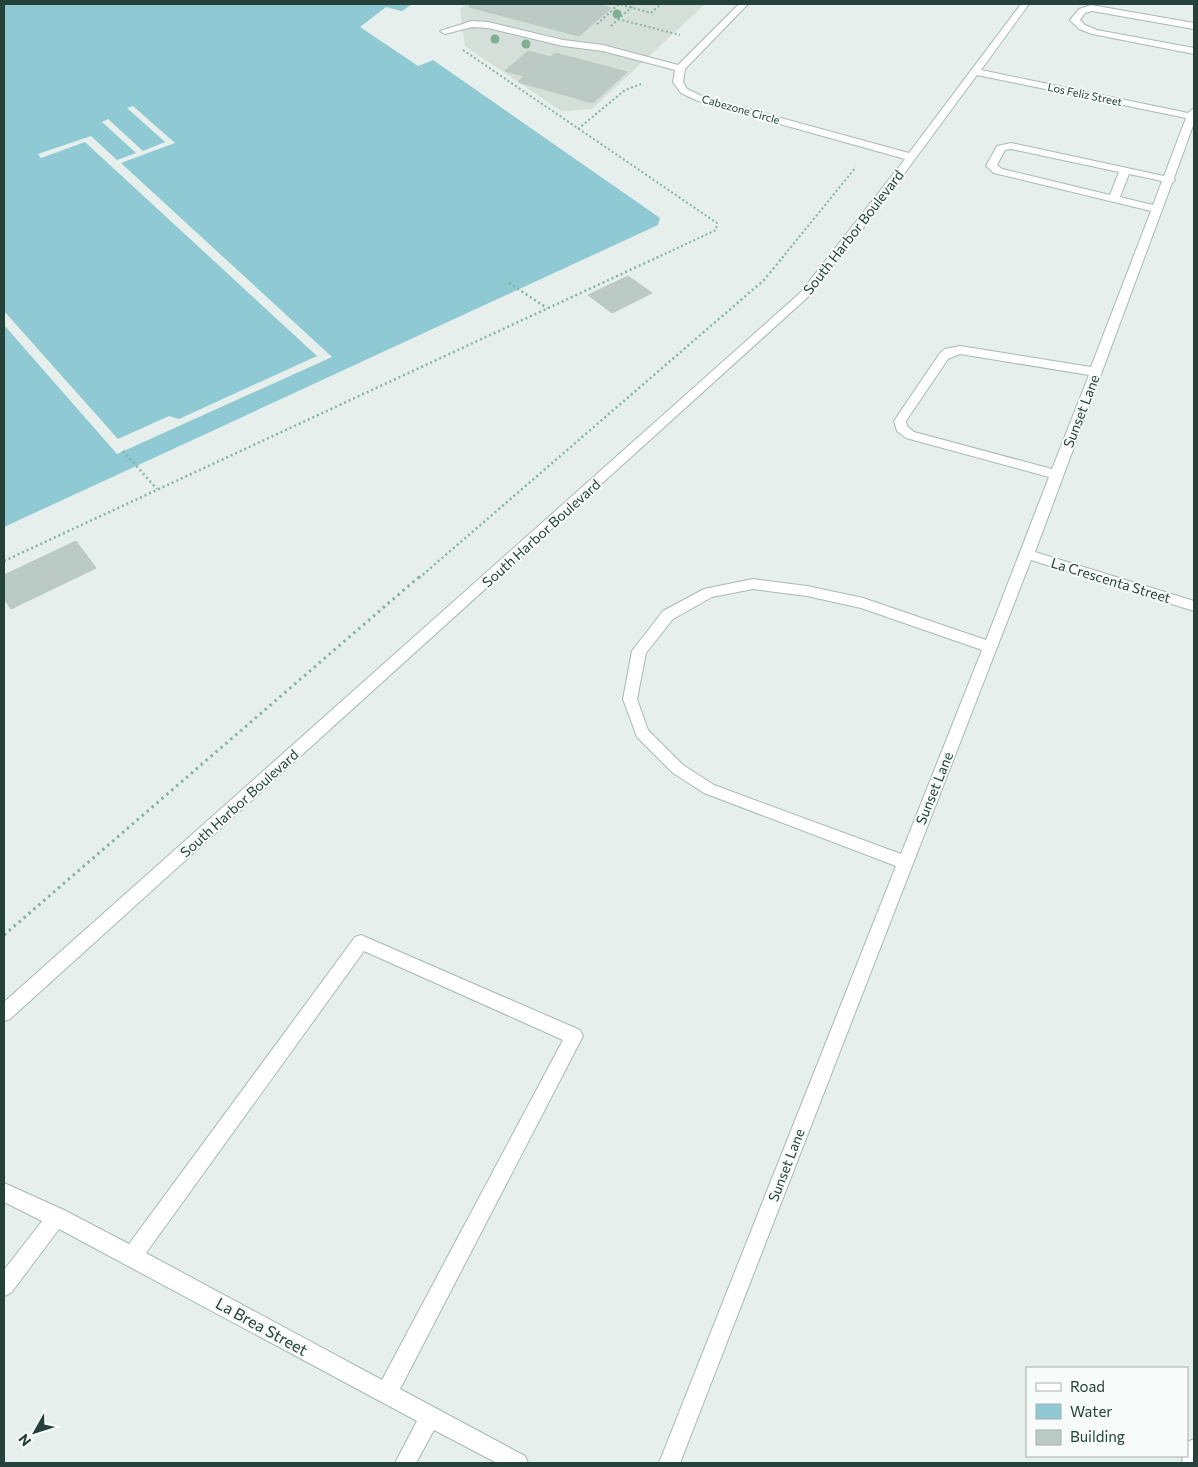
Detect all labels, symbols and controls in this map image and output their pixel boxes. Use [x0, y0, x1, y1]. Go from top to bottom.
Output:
street label: Los Feliz Street [1046, 80, 1124, 108]
street label: Cabezone Circle [701, 92, 782, 126]
street label: South Harbor Boulevard [799, 167, 907, 297]
street label: Sunset Lane [1059, 372, 1103, 450]
street label: South Harbor Boulevard [478, 476, 604, 590]
street label: La Crescenta Street [1049, 554, 1173, 606]
street label: South Harbor Boulevard [176, 746, 302, 860]
street label: Sunset Lane [912, 749, 956, 827]
street label: Sunset Lane [764, 1126, 808, 1204]
street label: La Brea Street [213, 1293, 312, 1359]
legend [1026, 1367, 1188, 1457]
text: Road [1070, 1377, 1105, 1395]
text: Water [1070, 1402, 1112, 1420]
north arrow [10, 1407, 60, 1457]
text: Building [1070, 1427, 1125, 1445]
text: N [15, 1431, 34, 1450]

